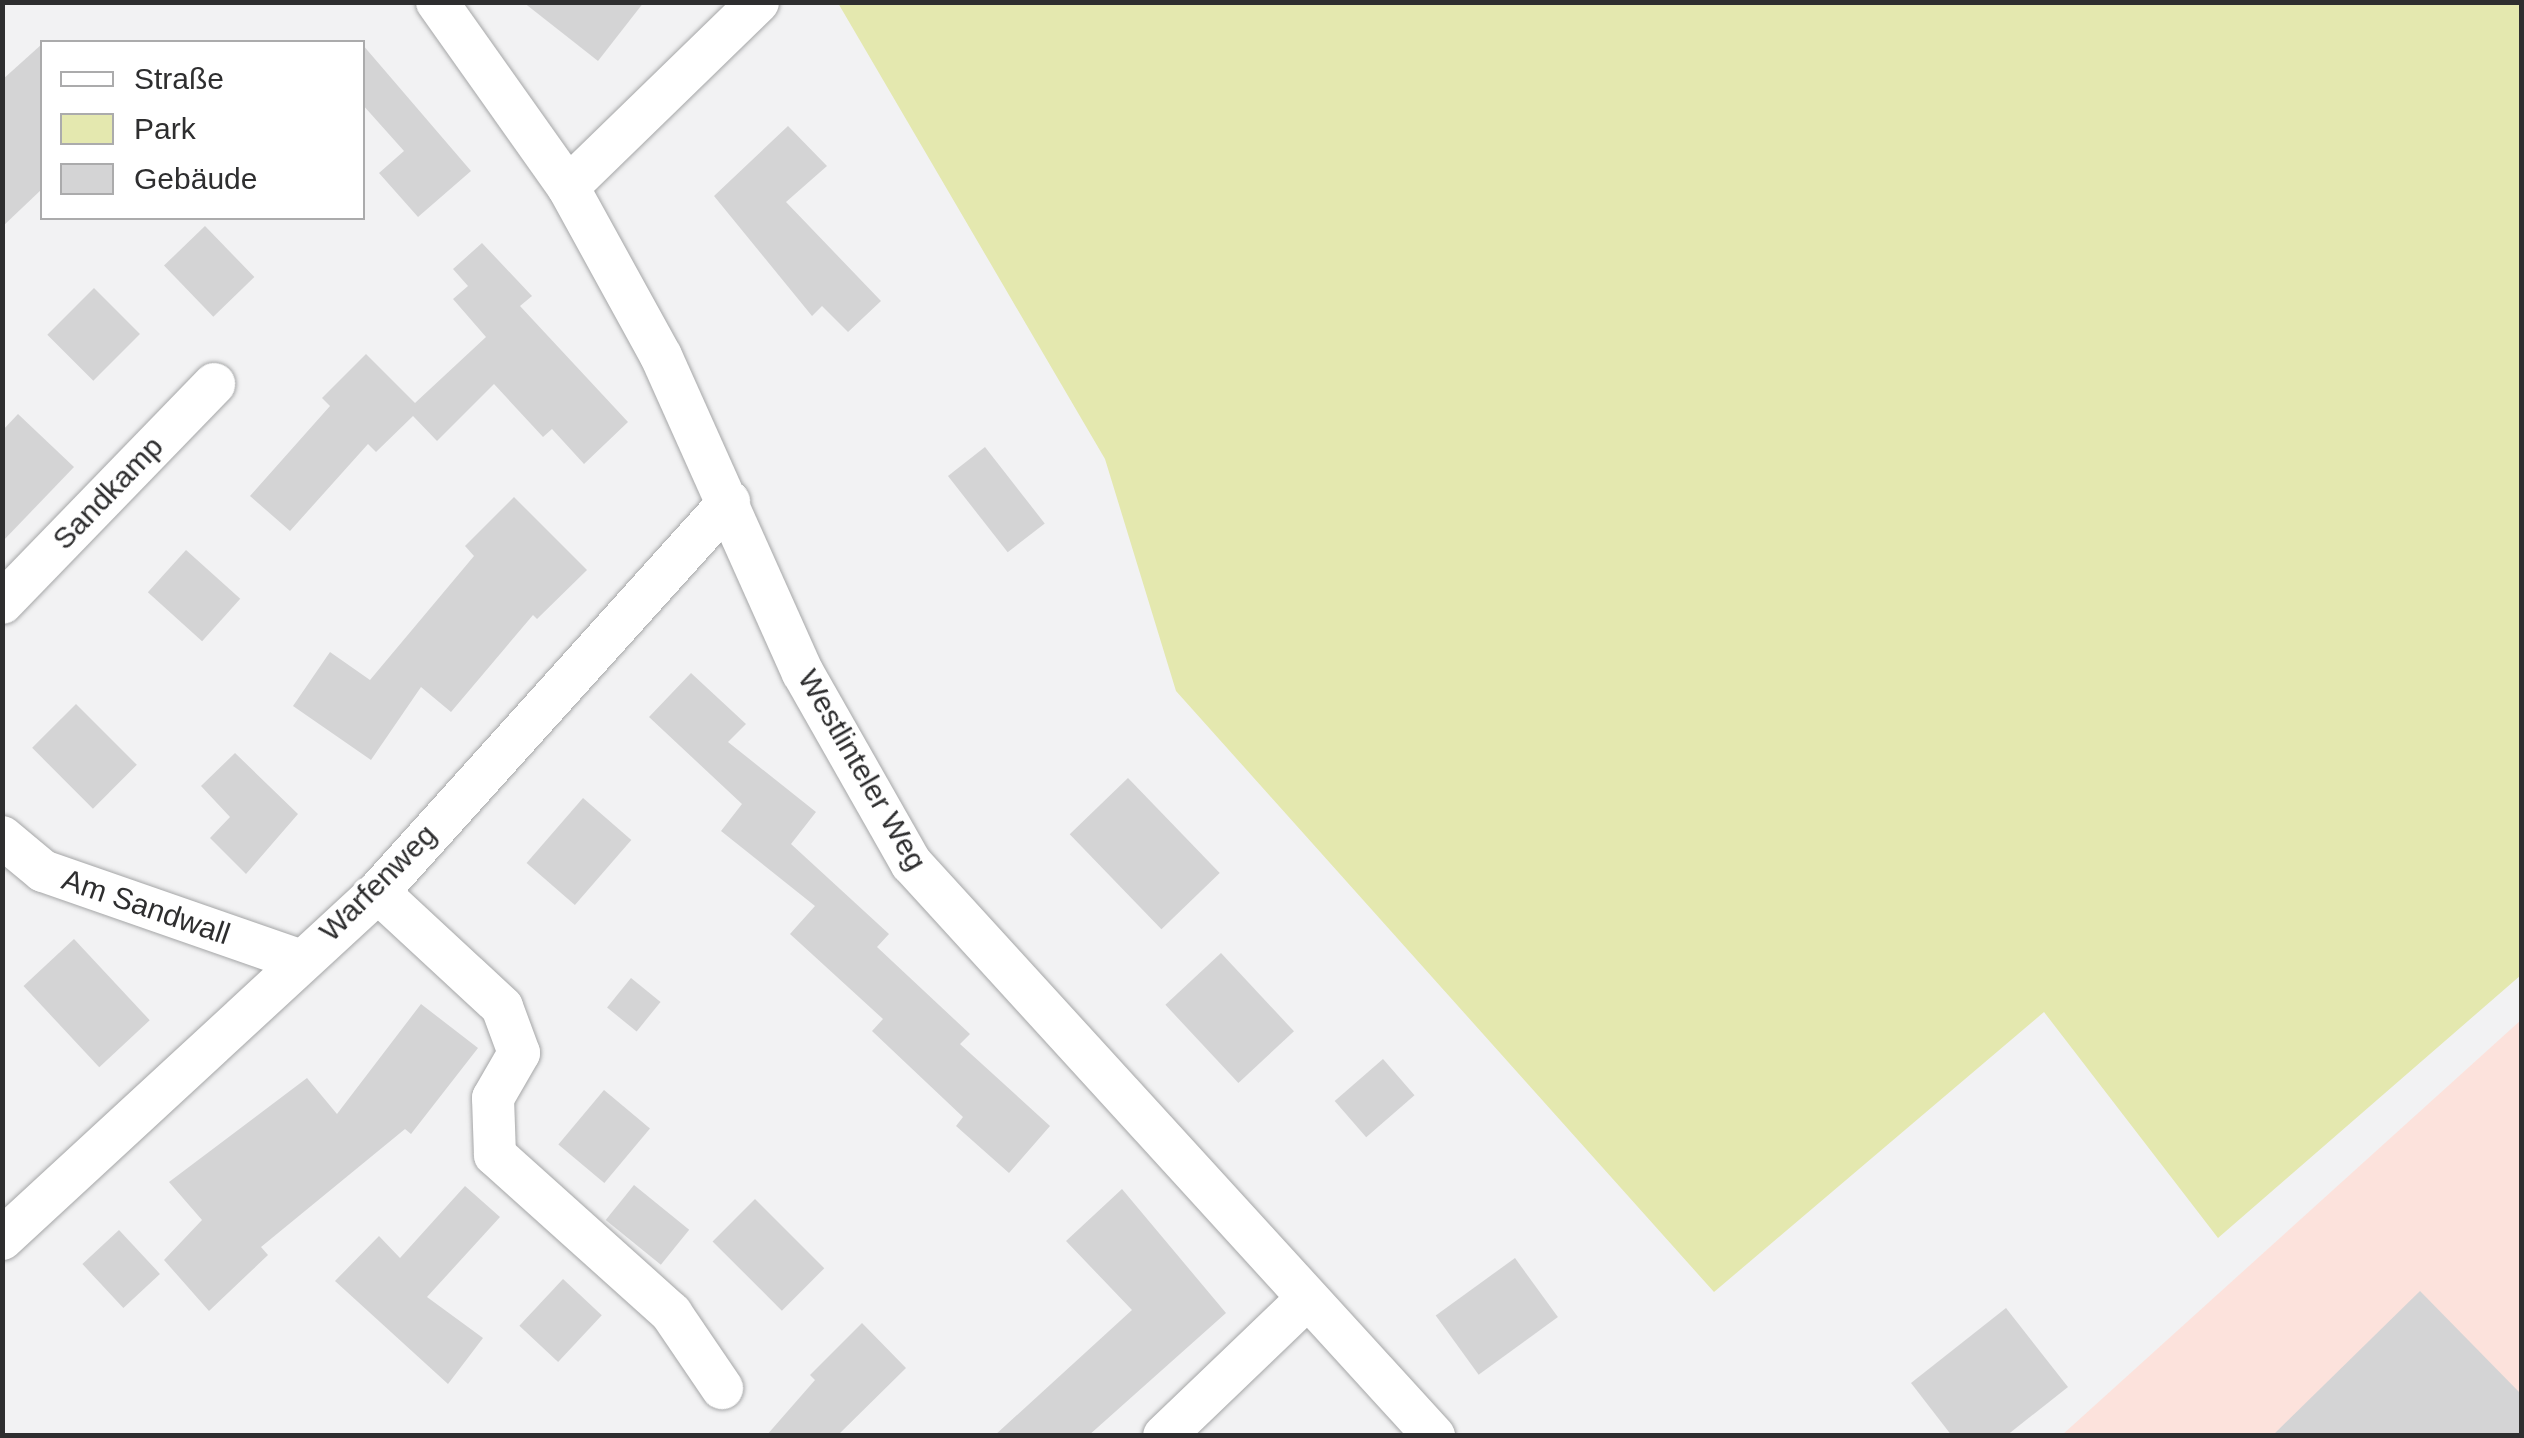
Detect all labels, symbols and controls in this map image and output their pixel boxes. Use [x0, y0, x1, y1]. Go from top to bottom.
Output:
legend [40, 40, 365, 220]
text: Straße [134, 62, 224, 95]
text: Park [134, 112, 196, 145]
text: Gebäude [134, 162, 257, 195]
street label: Sandkamp [45, 429, 171, 557]
street label: Westlinteler Weg [790, 663, 934, 877]
street label: Warfenweg [312, 817, 444, 949]
street label: Am Sandwall [57, 861, 235, 953]

